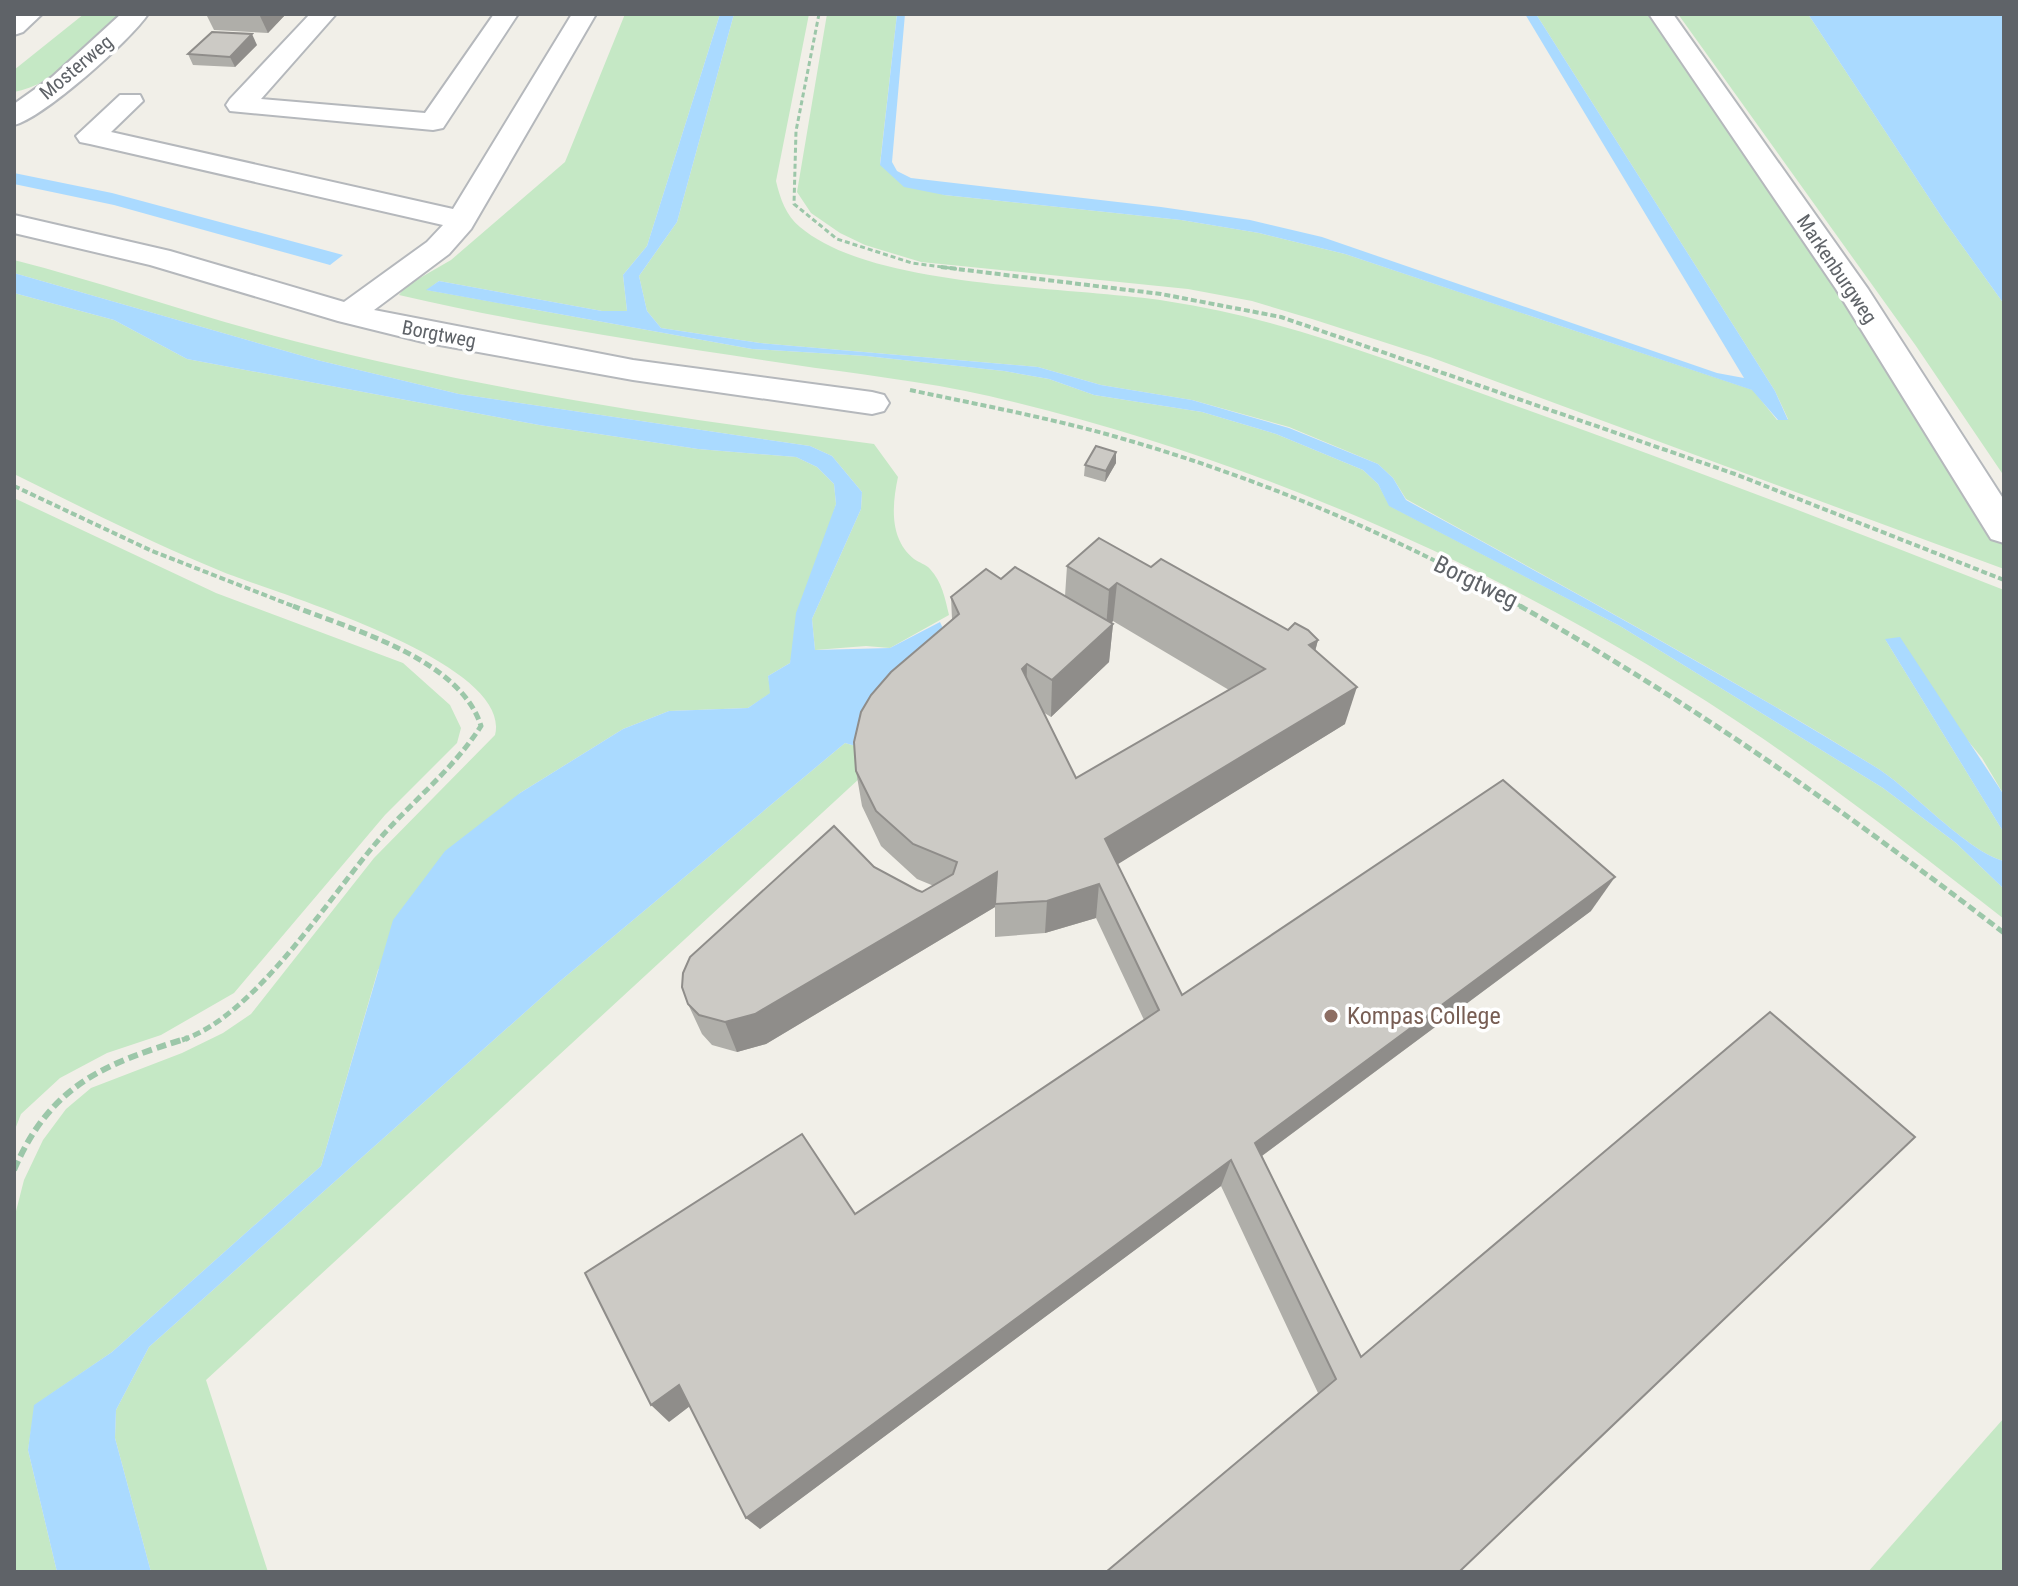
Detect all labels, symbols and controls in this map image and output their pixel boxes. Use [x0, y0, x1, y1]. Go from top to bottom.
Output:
street label: Mosterweg [35, 30, 117, 104]
street label: Markenburgweg [1792, 210, 1882, 328]
street label: Borgtweg [400, 315, 478, 353]
street label: Borgtweg [1429, 550, 1523, 614]
place label: Kompas College [1347, 1002, 1501, 1030]
marker: Kompas College [1322, 1007, 1340, 1025]

